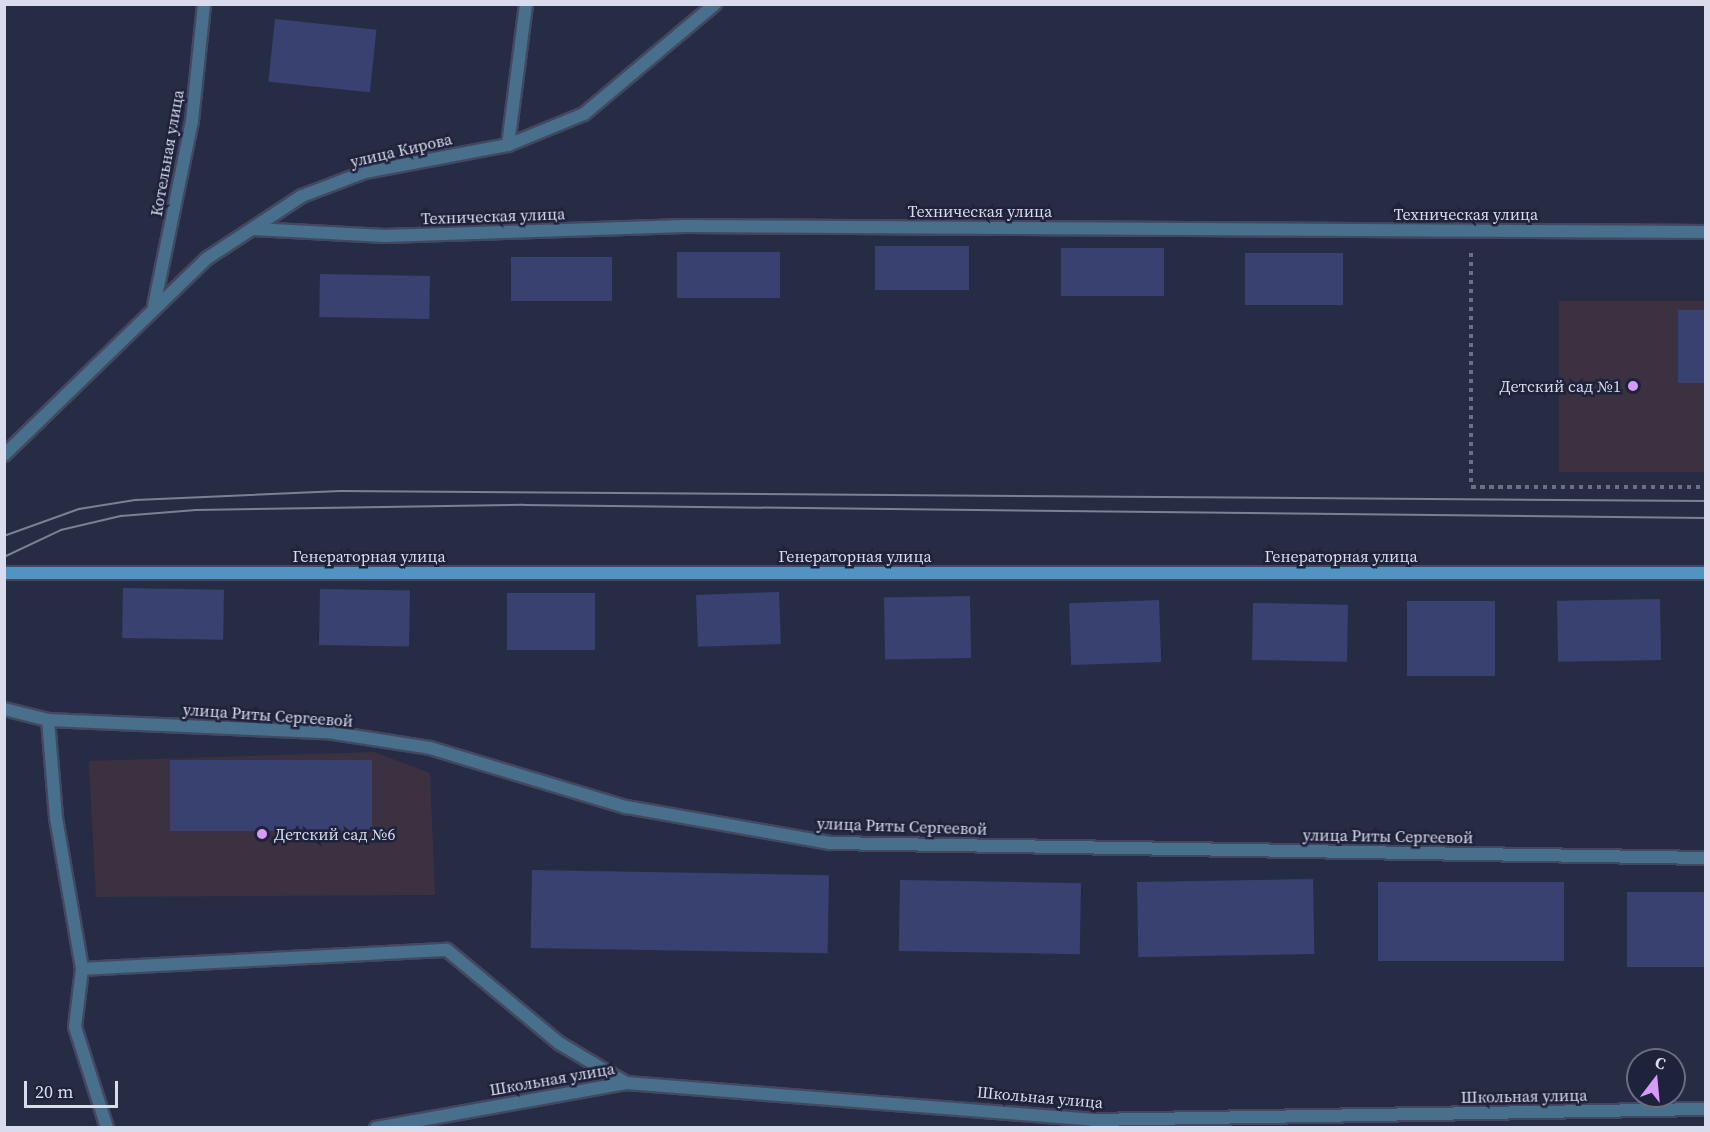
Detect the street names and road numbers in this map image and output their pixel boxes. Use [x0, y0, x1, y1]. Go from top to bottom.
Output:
street label: Котельная улица [146, 88, 188, 218]
street label: улица Кирова [348, 129, 454, 171]
street label: Техническая улица [908, 201, 1052, 221]
street label: Техническая улица [421, 204, 565, 228]
street label: Техническая улица [1394, 204, 1538, 224]
street label: Генераторная улица [292, 546, 446, 566]
street label: Генераторная улица [778, 546, 932, 566]
street label: Генераторная улица [1264, 546, 1418, 566]
street label: улица Риты Сергеевой [182, 699, 354, 731]
street label: улица Риты Сергеевой [816, 813, 988, 839]
street label: улица Риты Сергеевой [1303, 825, 1473, 847]
street label: Школьная улица [488, 1059, 616, 1099]
street label: Школьная улица [976, 1082, 1104, 1112]
street label: Школьная улица [1461, 1085, 1587, 1107]

